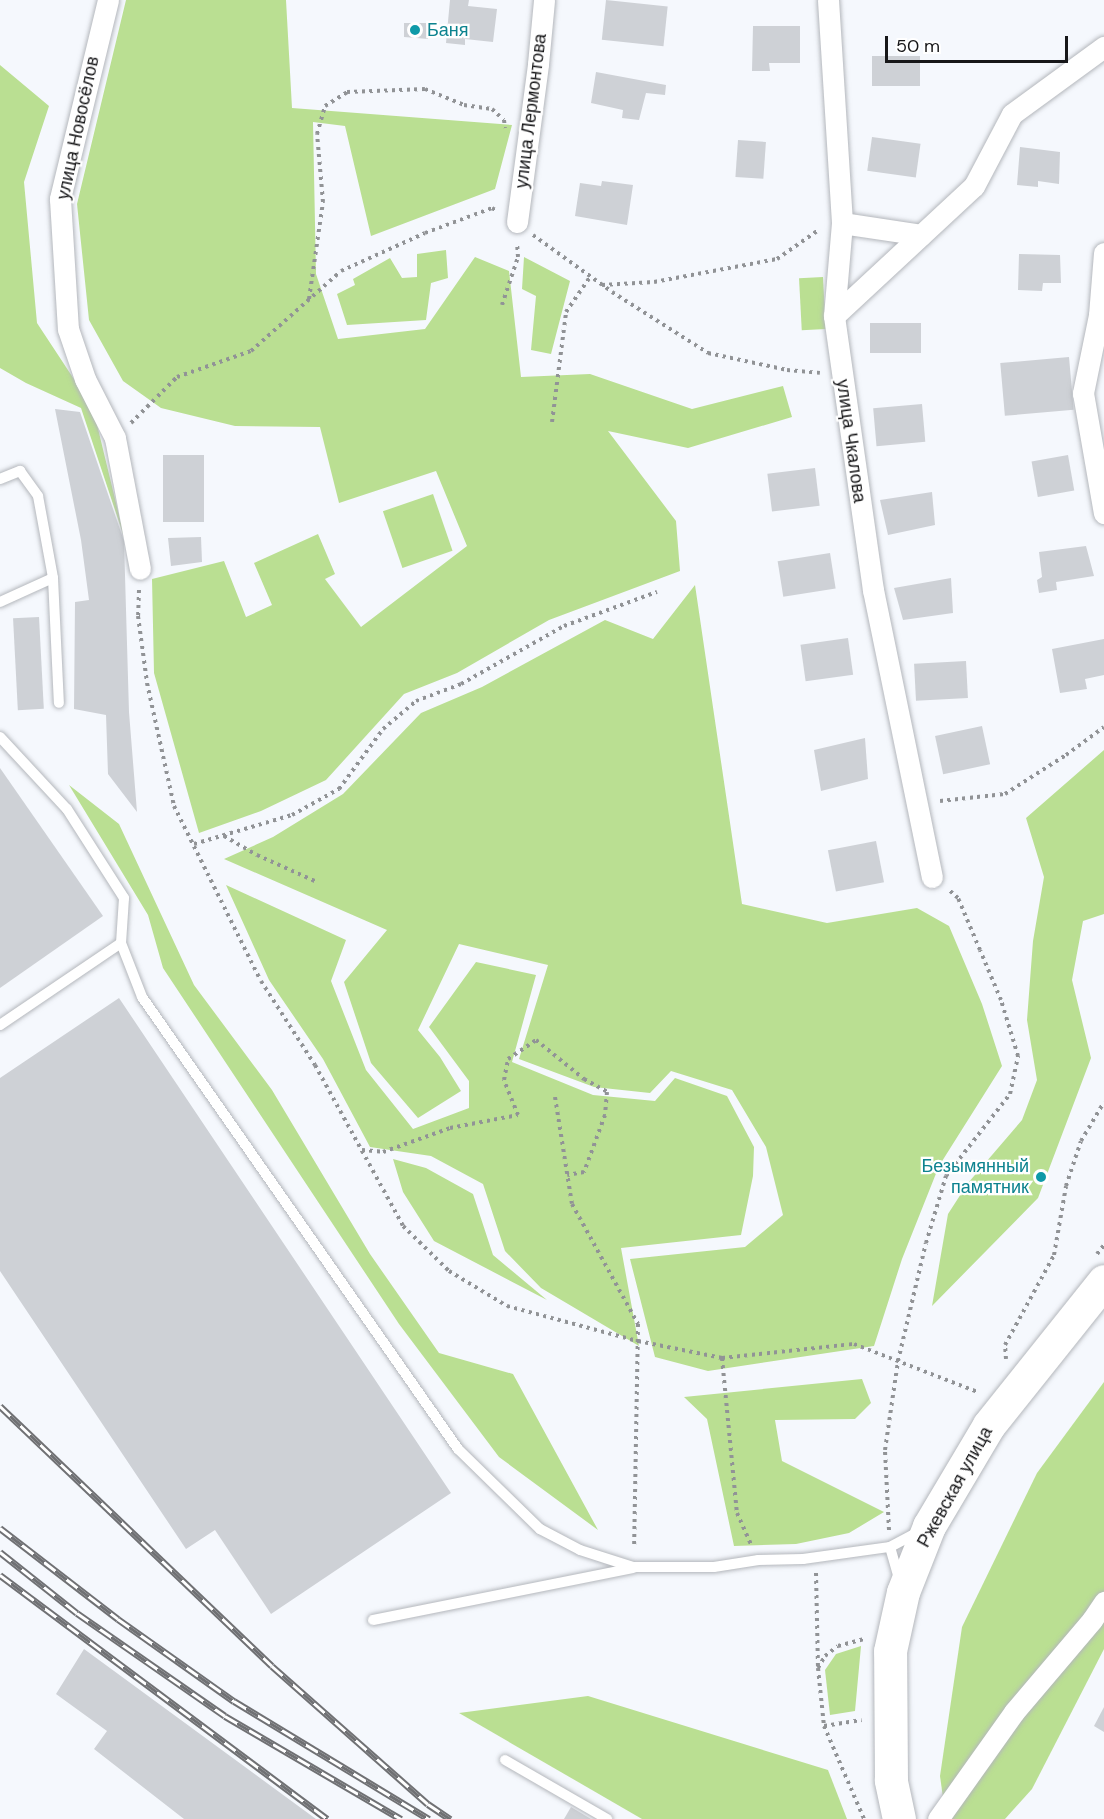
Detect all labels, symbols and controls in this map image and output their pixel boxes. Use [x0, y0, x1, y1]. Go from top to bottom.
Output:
place label: Баня [427, 19, 469, 41]
marker: Баня [408, 23, 422, 37]
scale bar [888, 24, 1071, 62]
street label: улица Лермонтова [511, 32, 551, 190]
text: 50 m [896, 34, 940, 58]
street label: улица Новосёлов [52, 54, 104, 202]
street label: улица Чкалова [832, 378, 870, 504]
place label: Безымянный памятник [921, 1156, 1029, 1198]
marker: Безымянный памятник [1034, 1170, 1048, 1184]
street label: Ржевская улица [913, 1423, 997, 1551]

